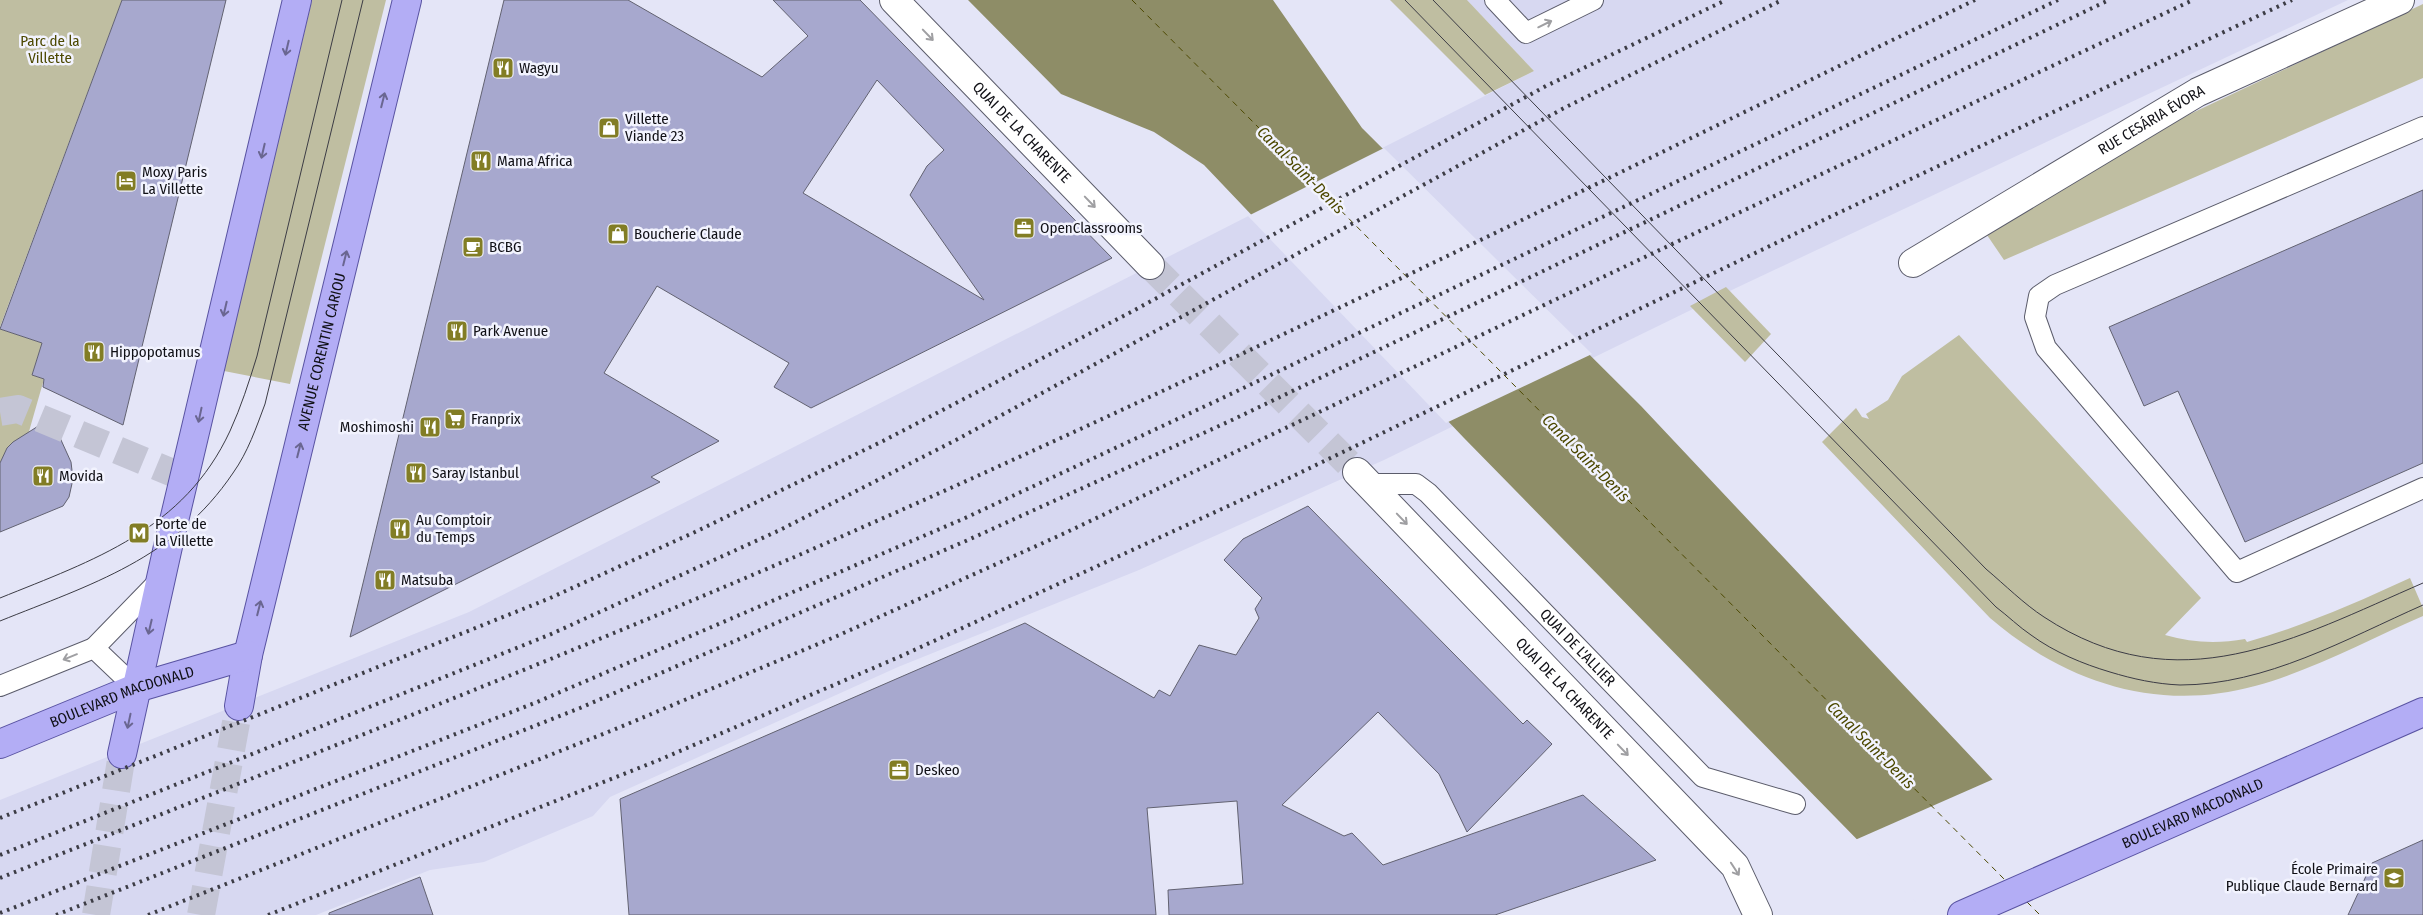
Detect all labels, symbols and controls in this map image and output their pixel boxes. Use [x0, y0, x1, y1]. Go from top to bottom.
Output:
one-way arrow [1537, 19, 1552, 28]
one-way arrow [922, 29, 934, 41]
park label: Parc de la Villette [20, 32, 80, 67]
one-way arrow [282, 39, 291, 55]
restaurant icon: Wagyu [491, 56, 515, 80]
place label: Wagyu [519, 59, 559, 77]
street label: QUAI DE LA CHARENTE [969, 78, 1075, 187]
street label: RUE CESÁRIA ÉVORA [2095, 81, 2207, 159]
one-way arrow [379, 92, 388, 108]
place label: Villette Viande 23 [625, 110, 684, 145]
shop icon: Villette Viande 23 [597, 116, 621, 140]
water label: Canal Saint-Denis [1253, 122, 1349, 218]
one-way arrow [258, 143, 267, 159]
restaurant icon: Mama Africa [469, 149, 493, 173]
place label: Mama Africa [497, 152, 573, 170]
place label: Moxy Paris La Villette [142, 163, 207, 198]
hotel icon: Moxy Paris La Villette [114, 169, 138, 193]
one-way arrow [1084, 196, 1096, 208]
office icon: OpenClassrooms [1012, 216, 1036, 240]
place label: OpenClassrooms [1040, 219, 1143, 237]
shop icon: Boucherie Claude [606, 222, 630, 246]
place label: Boucherie Claude [634, 225, 742, 243]
cafe icon: BCBG [461, 235, 485, 259]
place label: BCBG [489, 238, 522, 256]
one-way arrow [341, 250, 350, 266]
street label: AVENUE CORENTIN CARIOU [294, 271, 349, 432]
one-way arrow [220, 301, 229, 317]
restaurant icon: Park Avenue [445, 319, 469, 343]
place label: Park Avenue [473, 322, 548, 340]
restaurant icon: Hippopotamus [82, 340, 106, 364]
place label: Hippopotamus [110, 343, 201, 361]
one-way arrow [195, 406, 204, 422]
supermarket icon: Franprix [443, 407, 467, 431]
place label: Franprix [471, 410, 521, 428]
water label: Canal Saint-Denis [1538, 410, 1634, 506]
restaurant icon: Moshimoshi [418, 415, 442, 439]
place label: Moshimoshi [340, 418, 414, 436]
one-way arrow [294, 442, 304, 458]
restaurant icon: Saray Istanbul [404, 461, 428, 485]
restaurant icon: Movida [31, 464, 55, 488]
place label: Saray Istanbul [432, 464, 519, 482]
place label: Movida [59, 467, 103, 485]
place label: Au Comptoir du Temps [416, 511, 492, 546]
one-way arrow [1396, 513, 1408, 526]
place label: Porte de la Villette [155, 515, 213, 550]
restaurant icon: Au Comptoir du Temps [388, 517, 412, 541]
metro station icon: Porte de la Villette [127, 521, 151, 545]
restaurant icon: Matsuba [373, 568, 397, 592]
place label: Matsuba [401, 571, 453, 589]
one-way arrow [255, 600, 265, 616]
street label: QUAI DE L'ALLIER [1536, 605, 1619, 690]
one-way arrow [145, 619, 154, 635]
street label: QUAI DE LA CHARENTE [1512, 634, 1617, 743]
one-way arrow [63, 654, 78, 663]
street label: BOULEVARD MACDONALD [47, 662, 196, 731]
water label: Canal Saint-Denis [1823, 697, 1919, 793]
one-way arrow [124, 712, 133, 728]
one-way arrow [1617, 744, 1629, 756]
office icon: Deskeo [887, 758, 911, 782]
place label: Deskeo [915, 761, 960, 779]
street label: BOULEVARD MACDONALD [2119, 774, 2266, 852]
place label: École Primaire Publique Claude Bernard [2226, 860, 2378, 895]
one-way arrow [1730, 861, 1740, 875]
school or university icon: École Primaire Publique Claude Bernard [2382, 866, 2406, 890]

